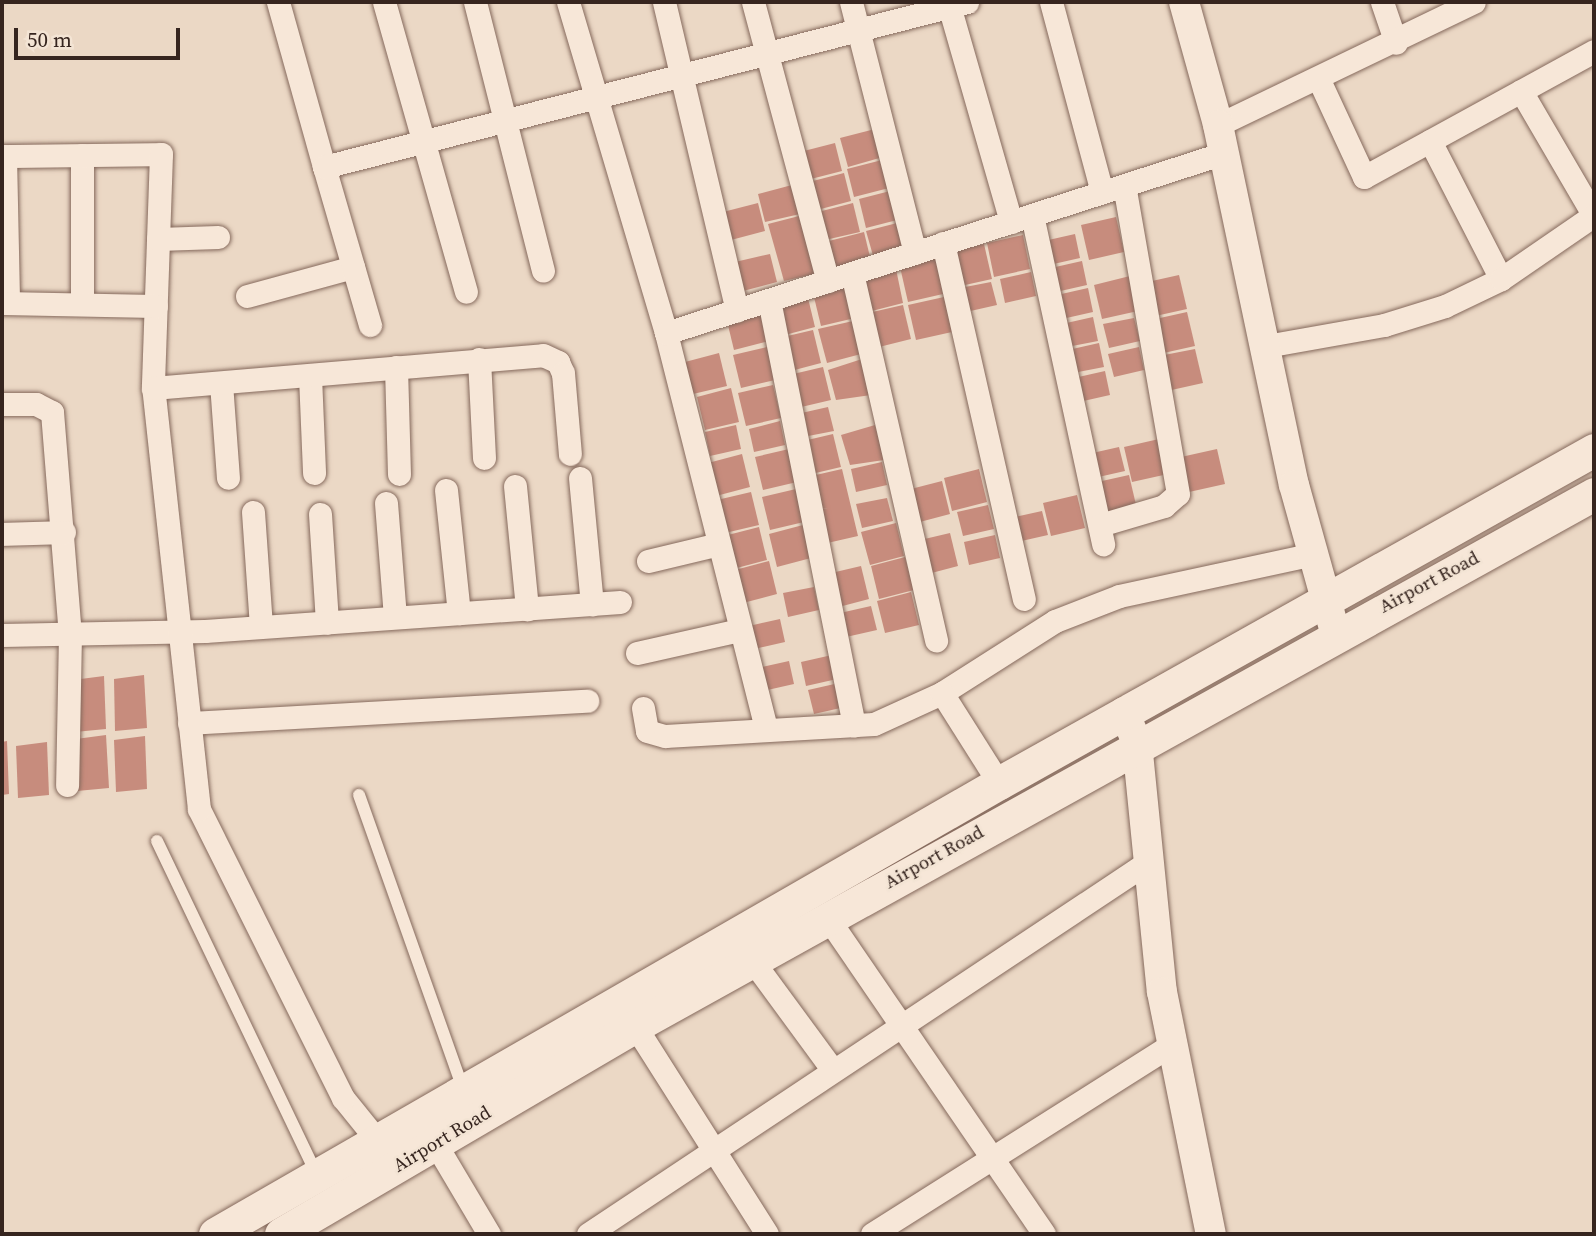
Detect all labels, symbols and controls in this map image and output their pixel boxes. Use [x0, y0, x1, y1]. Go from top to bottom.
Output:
scale bar [18, 14, 184, 58]
text: 50 m [27, 25, 72, 54]
street label: Airport Road [1375, 546, 1483, 618]
street label: Airport Road [880, 820, 988, 894]
street label: Airport Road [389, 1101, 495, 1177]

